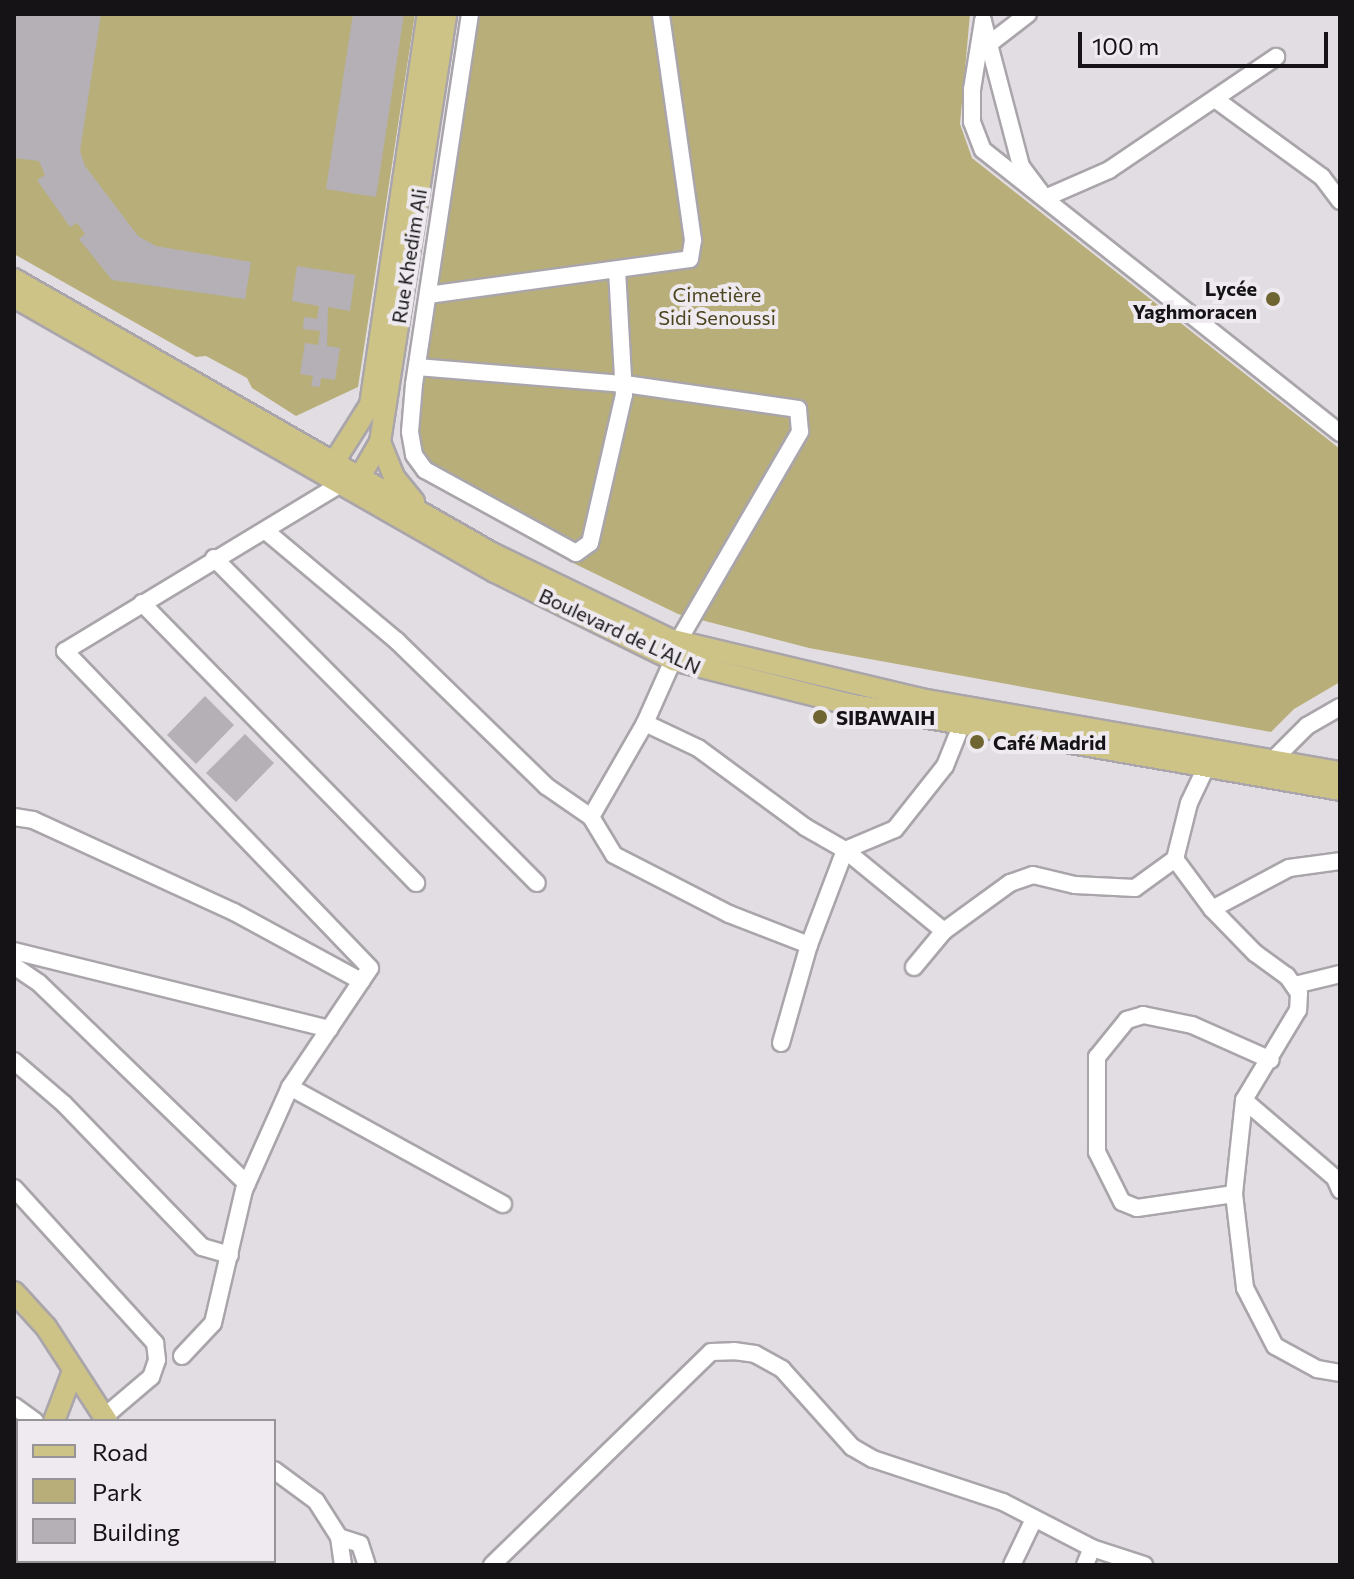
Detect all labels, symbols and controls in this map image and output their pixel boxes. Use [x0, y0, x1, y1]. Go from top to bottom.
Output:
scale bar [1082, 16, 1332, 66]
text: 100 m [1092, 31, 1159, 60]
street label: Rue Khedim Ali [386, 187, 432, 325]
place label: Lycée Yaghmoracen [1133, 276, 1257, 323]
park label: Cimetière Sidi Senoussi [658, 283, 776, 330]
marker: Lycée Yaghmoracen [1264, 290, 1282, 308]
street label: Boulevard de L'ALN [535, 583, 705, 679]
place label: SIBAWAIH [836, 705, 935, 729]
marker: SIBAWAIH [811, 708, 829, 726]
place label: Café Madrid [993, 730, 1106, 754]
marker: Café Madrid [968, 733, 986, 751]
legend [16, 1419, 276, 1563]
text: Road [92, 1437, 148, 1466]
text: Park [92, 1477, 142, 1506]
text: Building [92, 1517, 180, 1546]

